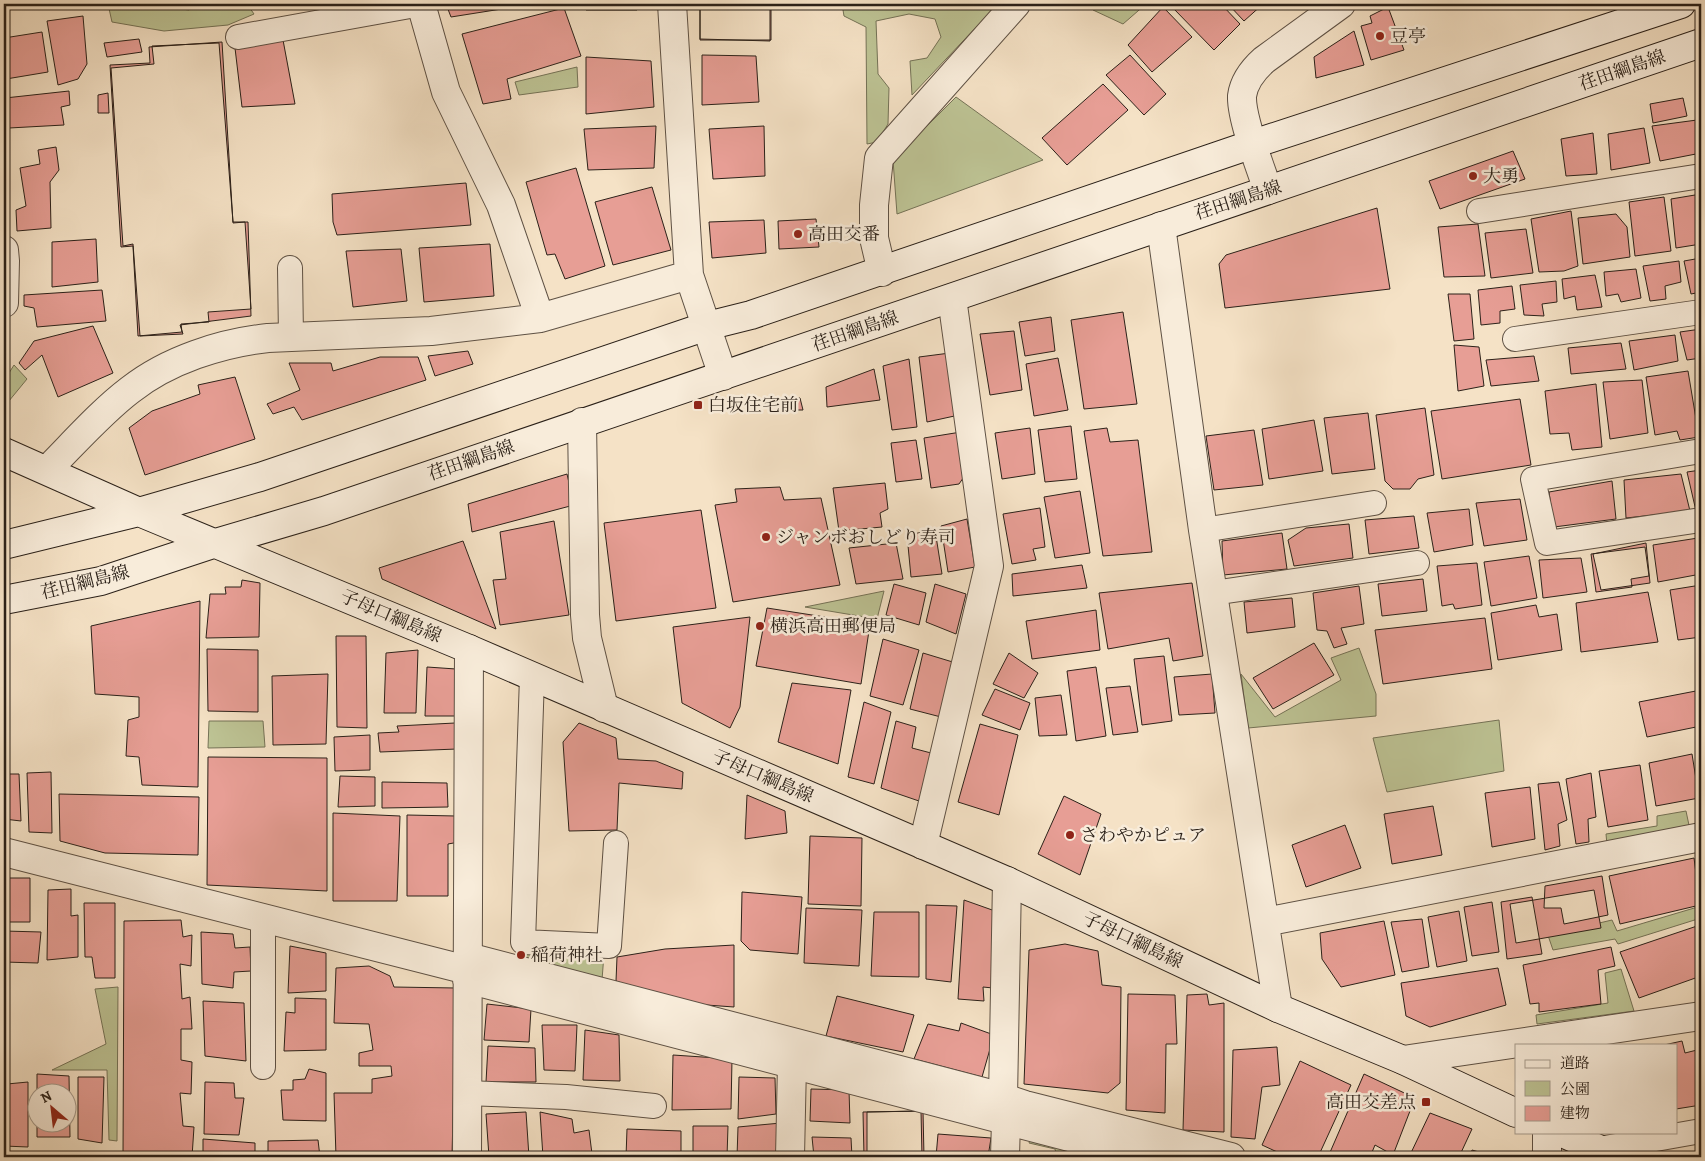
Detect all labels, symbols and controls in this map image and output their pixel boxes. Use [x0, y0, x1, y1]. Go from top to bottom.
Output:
place label: 豆亭 [1390, 24, 1426, 48]
marker: 豆亭 [1374, 30, 1386, 42]
street label: 荏田綱島線 [1576, 44, 1668, 96]
place label: 大勇 [1483, 164, 1519, 188]
marker: 大勇 [1467, 170, 1479, 182]
street label: 荏田綱島線 [1191, 175, 1285, 225]
place label: 高田交番 [808, 222, 880, 246]
marker: 高田交番 [792, 228, 804, 240]
street label: 荏田綱島線 [809, 305, 901, 357]
place label: 白坂住宅前 [708, 393, 798, 417]
marker: 白坂住宅前 [692, 399, 704, 411]
street label: 荏田綱島線 [425, 434, 517, 486]
place label: ジャンボおしどり寿司 [776, 525, 956, 549]
marker: ジャンボおしどり寿司 [760, 531, 772, 543]
street label: 荏田綱島線 [38, 559, 132, 605]
street label: 子母口綱島線 [337, 584, 445, 648]
place label: 横浜高田郵便局 [770, 614, 896, 638]
marker: 横浜高田郵便局 [754, 620, 766, 632]
street label: 子母口綱島線 [709, 744, 817, 808]
place label: さわやかピュア [1080, 823, 1206, 847]
marker: さわやかピュア [1064, 829, 1076, 841]
street label: 子母口綱島線 [1079, 906, 1187, 974]
place label: 稲荷神社 [531, 943, 603, 967]
marker: 稲荷神社 [515, 949, 527, 961]
legend [1515, 1044, 1678, 1134]
text: 道路 [1560, 1053, 1590, 1073]
text: 公園 [1560, 1079, 1590, 1099]
north arrow [28, 1084, 78, 1134]
text: N [37, 1086, 55, 1108]
place label: 高田交差点 [1326, 1090, 1416, 1114]
marker: 高田交差点 [1420, 1096, 1432, 1108]
text: 建物 [1560, 1103, 1590, 1123]

